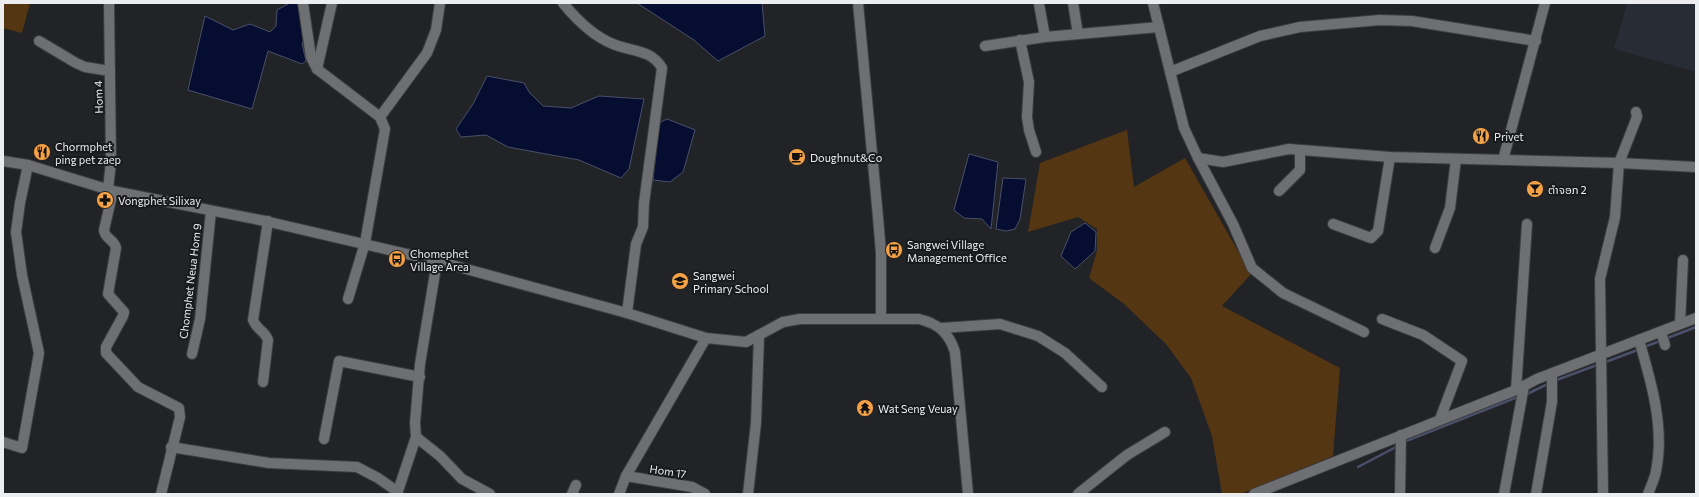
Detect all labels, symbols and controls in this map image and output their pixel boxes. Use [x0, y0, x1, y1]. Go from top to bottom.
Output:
street label: Hom 4 [91, 80, 105, 114]
restaurant icon: Privet [1471, 126, 1491, 146]
place label: Privet [1494, 130, 1524, 143]
place label: Chormphet ping pet zaep [55, 140, 121, 166]
restaurant icon: Chormphet ping pet zaep [32, 142, 52, 162]
cafe icon: Doughnut&Co [787, 147, 807, 167]
place label: Doughnut&Co [810, 151, 883, 164]
bar icon: ຕຳຈອກ 2 [1525, 179, 1545, 199]
place label: ຕຳຈອກ 2 [1548, 183, 1587, 196]
pharmacy icon: Vongphet Silixay [95, 190, 115, 210]
place label: Vongphet Silixay [118, 194, 201, 207]
street label: Chomphet Neua Hom 9 [176, 222, 204, 340]
place label: Sangwei Village Management Office [907, 238, 1007, 264]
bus stop icon: Sangwei Village Management Office [884, 240, 904, 260]
place label: Chomephet Village Area [410, 247, 469, 273]
bus stop icon: Chomephet Village Area [387, 249, 407, 269]
place label: Sangwei Primary School [693, 269, 769, 295]
school or university icon: Sangwei Primary School [670, 271, 690, 291]
temple icon: Wat Seng Veuay [855, 398, 875, 418]
place label: Wat Seng Veuay [878, 402, 958, 415]
street label: Hom 17 [649, 462, 687, 480]

